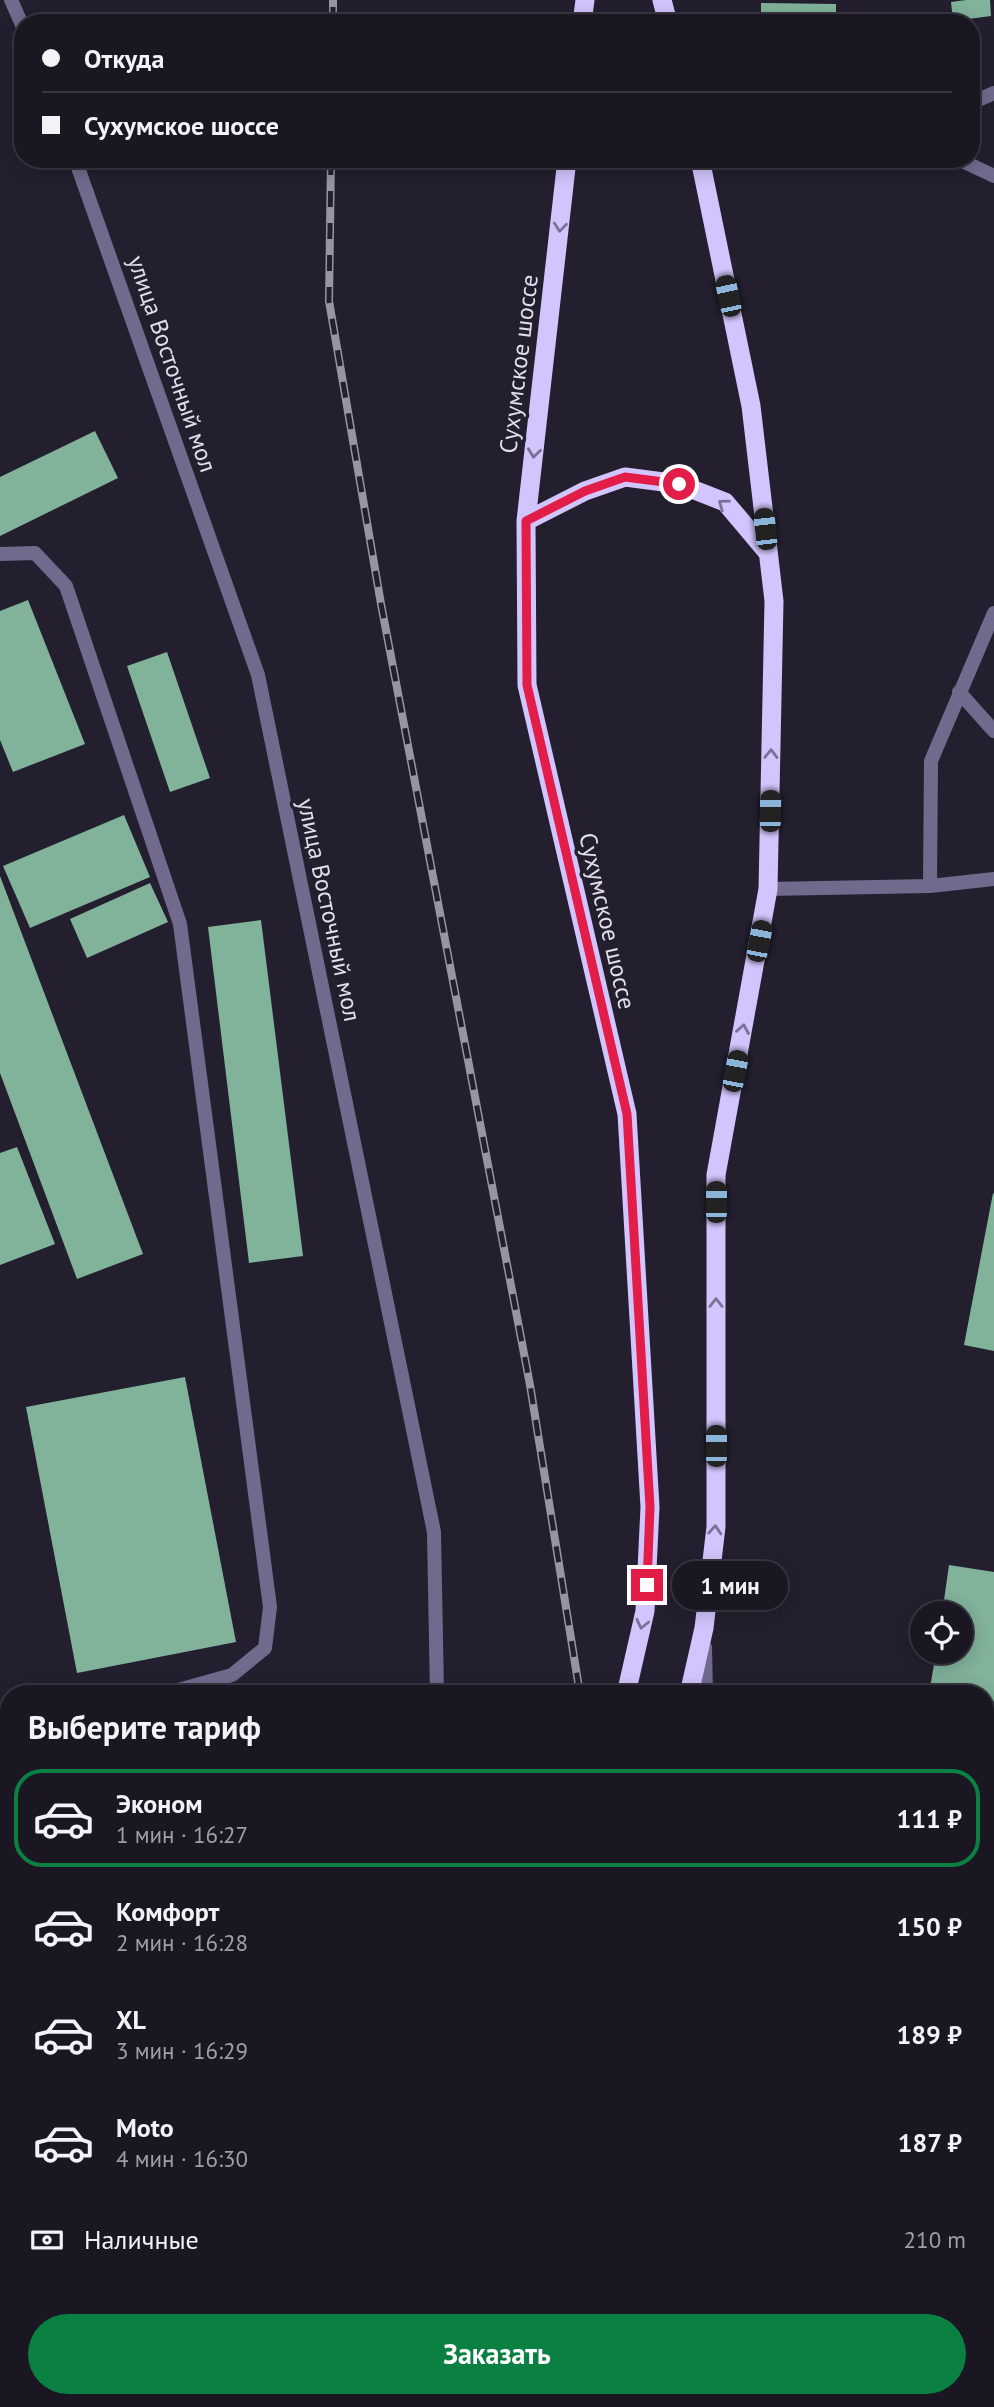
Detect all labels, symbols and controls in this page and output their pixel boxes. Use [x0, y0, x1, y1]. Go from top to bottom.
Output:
text: Откуда [84, 42, 164, 75]
text: Сухумское шоссе [84, 109, 279, 142]
one-way arrow [552, 221, 567, 233]
street label: улица Восточный мол [121, 251, 224, 476]
street label: Сухумское шоссе [492, 273, 545, 455]
car [714, 273, 743, 319]
one-way arrow [527, 448, 542, 459]
route start [663, 468, 695, 500]
one-way arrow [718, 500, 730, 512]
car [753, 507, 778, 551]
one-way arrow [763, 749, 779, 759]
car [760, 790, 781, 832]
street label: улица Восточный мол [291, 796, 368, 1024]
street label: Сухумское шоссе [572, 830, 643, 1012]
car [745, 918, 774, 964]
one-way arrow [735, 1023, 750, 1034]
car [721, 1048, 750, 1094]
car [706, 1181, 727, 1223]
one-way arrow [708, 1297, 724, 1307]
car [706, 1425, 727, 1467]
one-way arrow [707, 1524, 722, 1535]
callout: 1 мин [672, 1560, 787, 1610]
route end [631, 1569, 663, 1601]
text: 1 мин [700, 1571, 760, 1600]
map controls [910, 1601, 973, 1664]
button: locate [910, 1601, 973, 1664]
one-way arrow [636, 1618, 651, 1630]
text: Выберите тариф [28, 1706, 261, 1748]
icon: car [32, 1787, 95, 1850]
text: Эконом [116, 1787, 203, 1820]
text: 111 ₽ [896, 1802, 962, 1835]
text: 1 мин · 16:27 [116, 1820, 248, 1849]
icon: car [32, 1895, 95, 1958]
text: Комфорт [116, 1895, 219, 1928]
text: 150 ₽ [896, 1910, 962, 1943]
text: 2 мин · 16:28 [116, 1928, 248, 1957]
icon: car [32, 2003, 95, 2066]
text: XL [116, 2003, 146, 2036]
text: 189 ₽ [896, 2018, 962, 2051]
text: 3 мин · 16:29 [116, 2036, 248, 2065]
icon: car [32, 2111, 95, 2174]
text: Moto [116, 2111, 174, 2144]
text: 187 ₽ [898, 2126, 962, 2159]
text: 4 мин · 16:30 [116, 2144, 248, 2173]
icon: cash [28, 2221, 66, 2259]
text: Наличные [84, 2223, 199, 2256]
text: 210 m [904, 2225, 966, 2254]
button: Заказать [28, 2314, 966, 2394]

